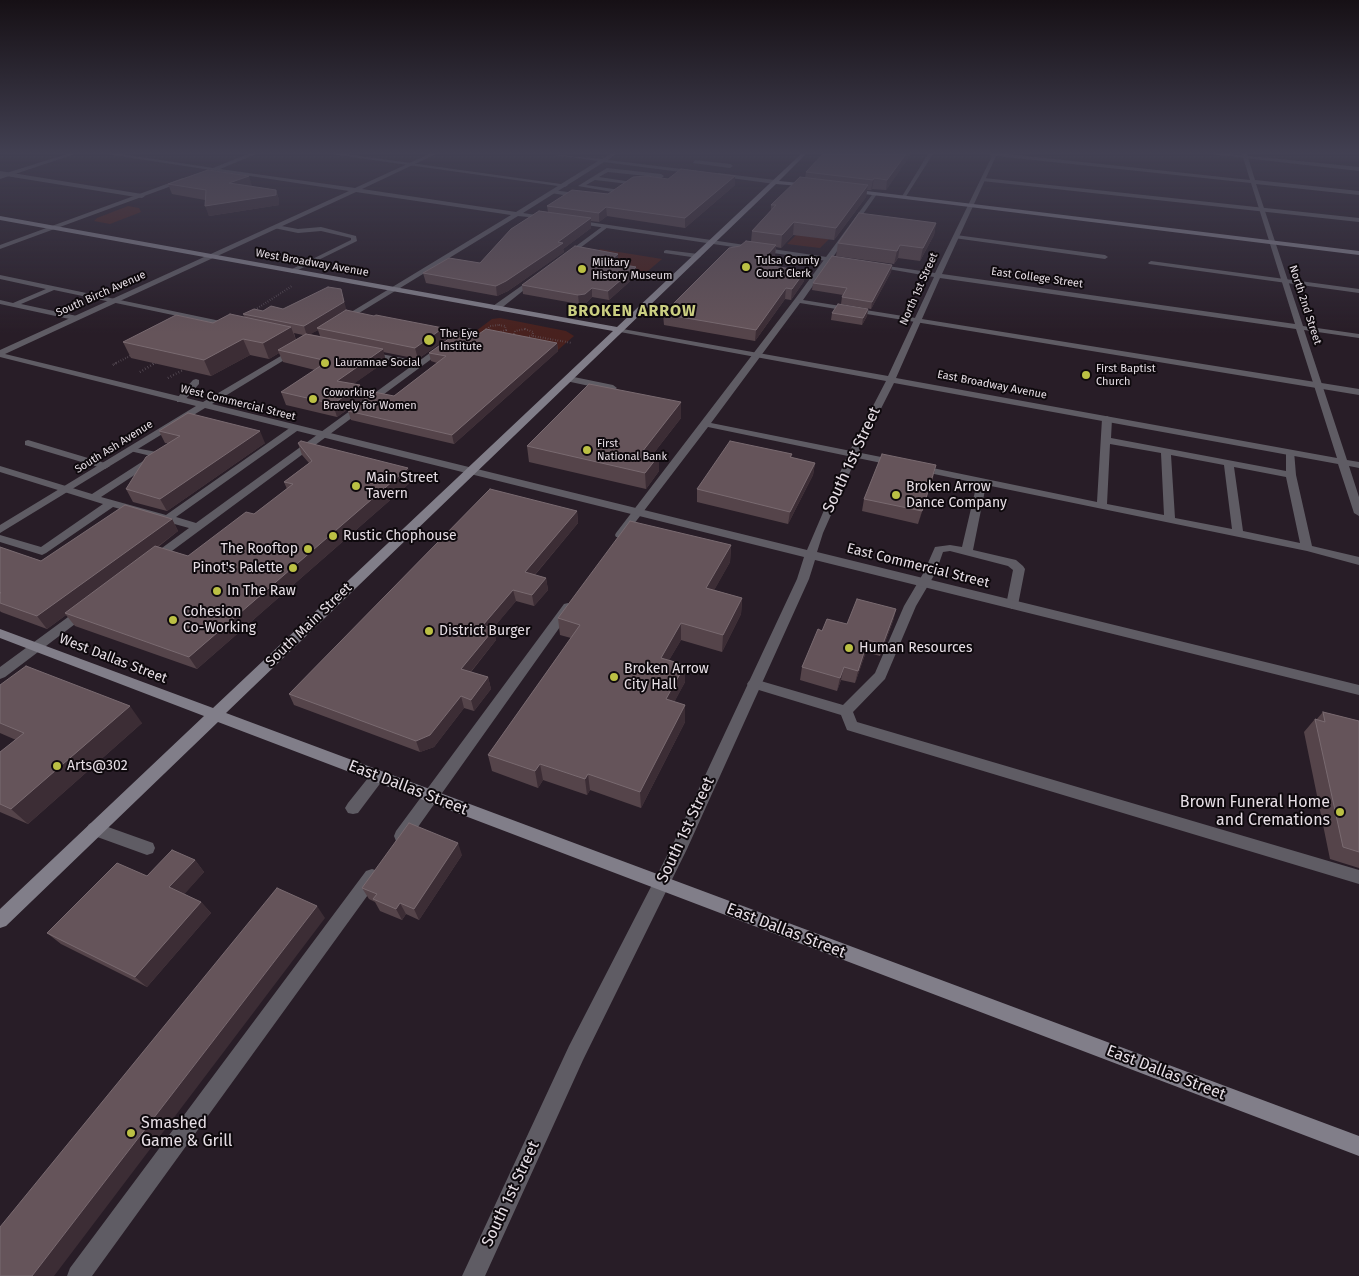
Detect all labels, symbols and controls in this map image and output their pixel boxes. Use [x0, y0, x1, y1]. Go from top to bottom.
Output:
street label: West Broadway Avenue [254, 247, 370, 279]
street label: North 1st Street [897, 251, 941, 327]
place label: Tulsa County Court Clerk [756, 254, 819, 280]
place label: Military History Museum [592, 256, 672, 282]
marker: Tulsa County Court Clerk [740, 261, 752, 273]
marker: Military History Museum [576, 263, 588, 275]
street label: North 2nd Street [1286, 264, 1324, 346]
street label: East College Street [990, 265, 1084, 291]
street label: South Birch Avenue [54, 268, 148, 320]
district label: BROKEN ARROW [566, 302, 698, 322]
place label: The Eye Institute [440, 327, 482, 353]
marker: The Eye Institute [422, 333, 436, 347]
place label: Laurannae Social [335, 356, 420, 370]
marker: Laurannae Social [319, 357, 331, 369]
place label: First Baptist Church [1096, 362, 1156, 388]
street label: East Broadway Avenue [936, 368, 1048, 402]
marker: First Baptist Church [1080, 369, 1092, 381]
street label: West Commercial Street [179, 382, 297, 424]
place label: Coworking Bravely for Women [323, 386, 417, 412]
marker: Coworking Bravely for Women [307, 393, 319, 405]
street label: South 1st Street [819, 404, 885, 516]
street label: South Ash Avenue [73, 418, 155, 476]
place label: First National Bank [597, 437, 667, 463]
marker: First National Bank [581, 444, 593, 456]
place label: Main Street Tavern [366, 470, 438, 502]
place label: Broken Arrow Dance Company [906, 479, 1007, 512]
marker: Main Street Tavern [350, 480, 362, 492]
marker: Broken Arrow Dance Company [890, 489, 902, 501]
place label: Rustic Chophouse [343, 528, 457, 544]
marker: Rustic Chophouse [327, 530, 339, 542]
street label: East Commercial Street [845, 540, 991, 592]
place label: The Rooftop [221, 541, 298, 557]
marker: The Rooftop [302, 543, 314, 555]
place label: Pinot's Palette [192, 560, 283, 576]
marker: Pinot's Palette [287, 562, 299, 574]
street label: South Main Street [262, 580, 356, 670]
place label: In The Raw [227, 583, 296, 599]
marker: In The Raw [211, 585, 223, 597]
place label: Cohesion Co-Working [183, 604, 256, 636]
marker: Cohesion Co-Working [167, 614, 179, 626]
place label: District Burger [439, 623, 530, 639]
marker: District Burger [423, 625, 435, 637]
street label: West Dallas Street [57, 631, 169, 687]
place label: Human Resources [859, 640, 973, 656]
marker: Human Resources [843, 642, 855, 654]
place label: Broken Arrow City Hall [624, 661, 709, 694]
marker: Broken Arrow City Hall [608, 671, 620, 683]
street label: East Dallas Street [346, 756, 470, 820]
place label: Arts@302 [67, 758, 128, 774]
marker: Arts@302 [51, 760, 63, 772]
street label: South 1st Street [653, 774, 719, 886]
place label: Brown Funeral Home and Cremations [1180, 793, 1330, 831]
marker: Brown Funeral Home and Cremations [1334, 806, 1346, 818]
street label: East Dallas Street [724, 899, 848, 963]
street label: East Dallas Street [1104, 1041, 1228, 1105]
place label: Smashed Game & Grill [141, 1114, 233, 1152]
marker: Smashed Game & Grill [125, 1127, 137, 1139]
street label: South 1st Street [478, 1138, 544, 1250]

